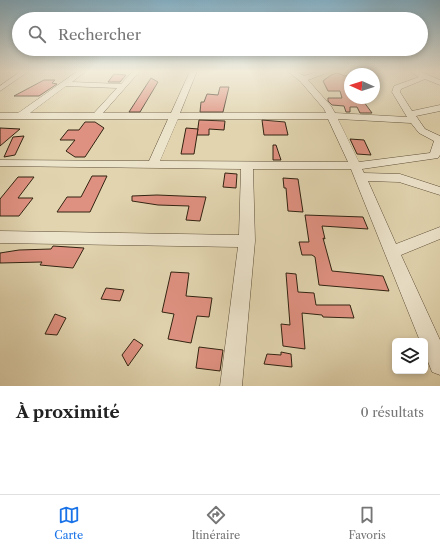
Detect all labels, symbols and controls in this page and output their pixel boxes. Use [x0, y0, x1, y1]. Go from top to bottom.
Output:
search box [12, 12, 428, 56]
icon: search [26, 23, 48, 45]
text: Rechercher [58, 25, 141, 44]
north arrow [344, 68, 380, 104]
map controls [392, 338, 428, 374]
button: layers [392, 338, 428, 374]
text: À proximité [16, 402, 120, 422]
text: 0 résultats [360, 404, 424, 420]
tab: Carte [54, 504, 83, 542]
tab: Itinéraire [191, 504, 240, 542]
tab: Favoris [348, 504, 386, 542]

